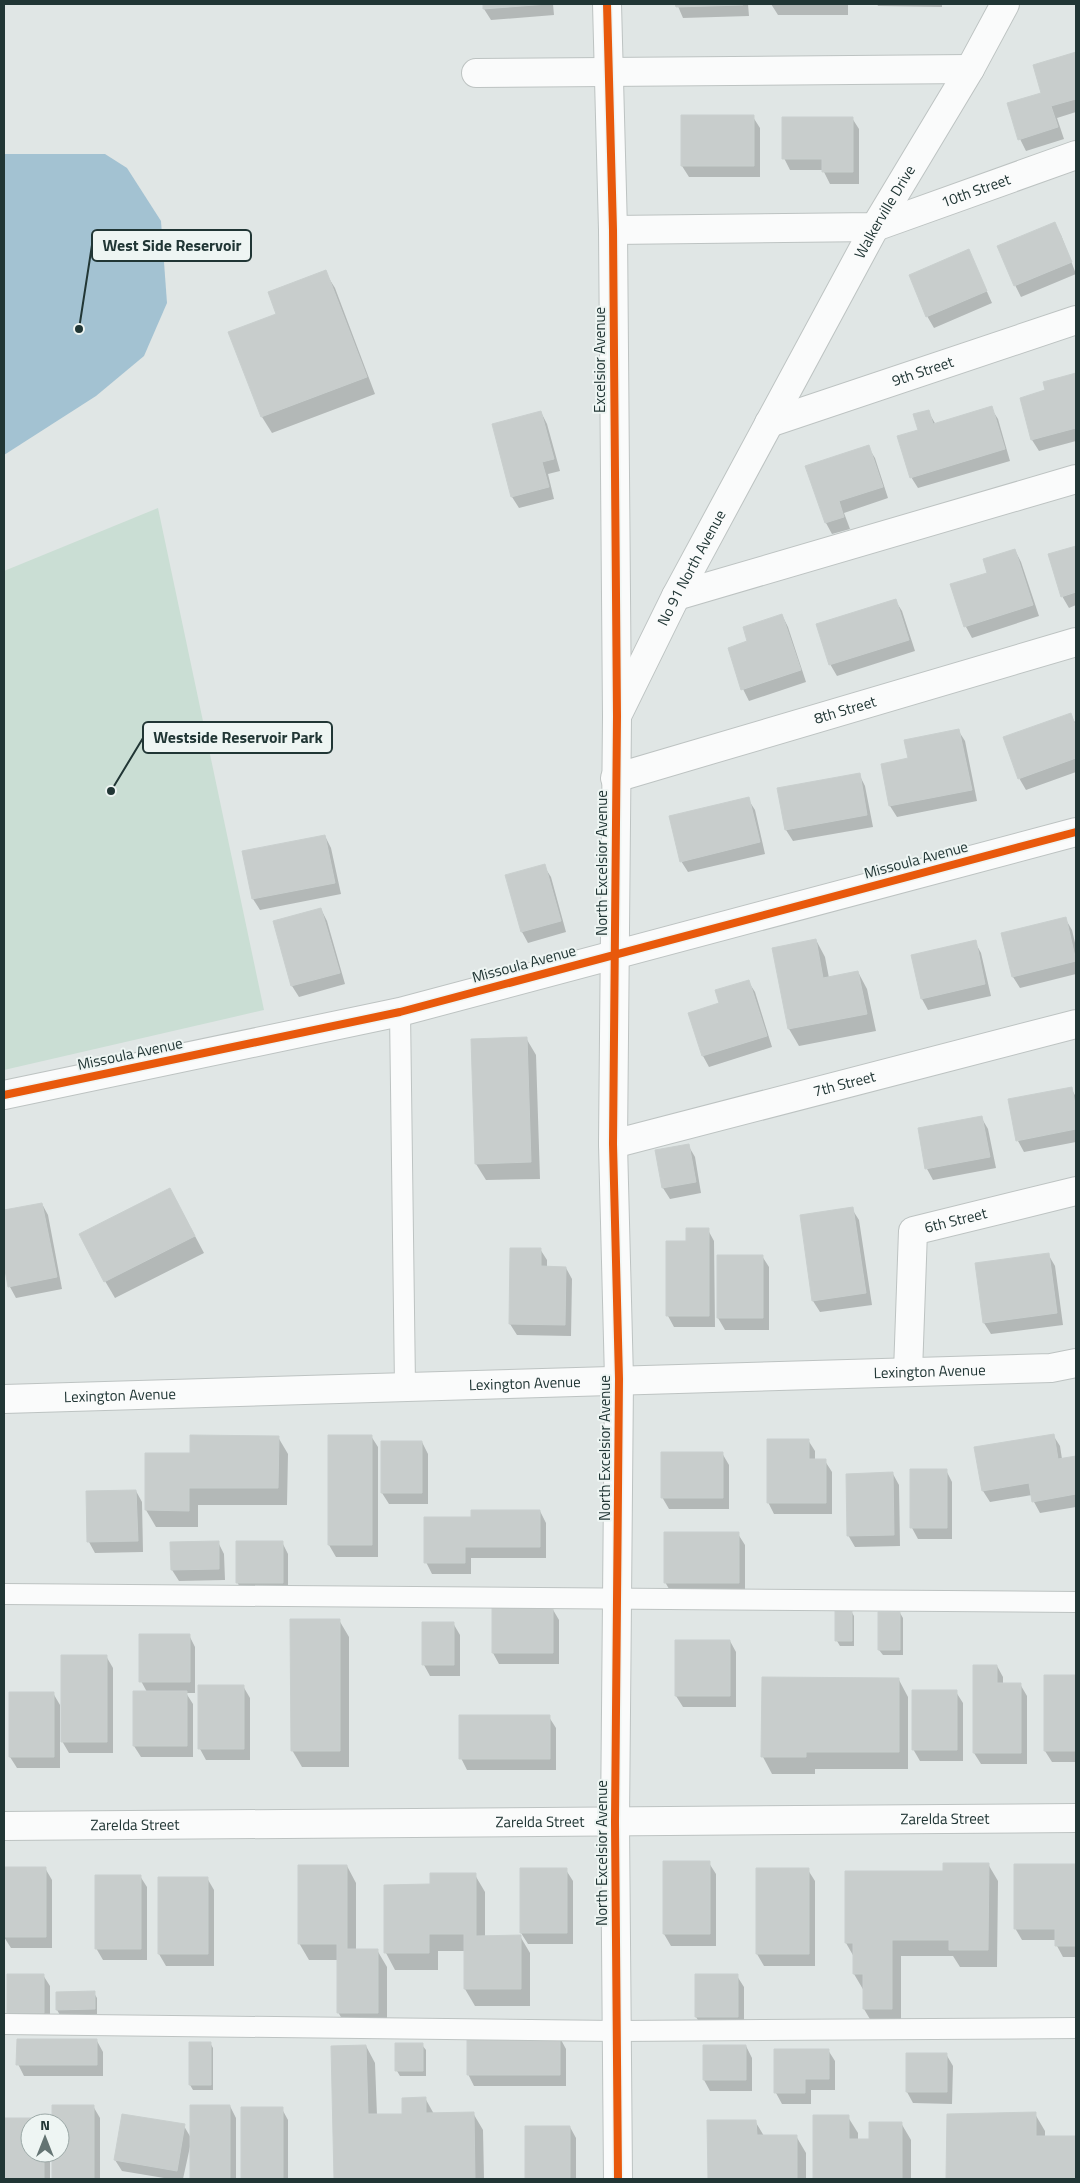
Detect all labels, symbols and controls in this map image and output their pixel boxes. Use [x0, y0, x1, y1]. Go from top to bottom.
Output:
street label: Walkerville Drive [848, 160, 921, 263]
street label: 10th Street [938, 167, 1014, 213]
callout: West Side Reservoir [92, 230, 251, 261]
text: West Side Reservoir [103, 233, 242, 257]
street label: Excelsior Avenue [588, 307, 611, 413]
street label: 9th Street [889, 350, 957, 392]
street label: No 91 North Avenue [651, 506, 731, 630]
street label: 8th Street [811, 689, 880, 730]
callout: Westside Reservoir Park [143, 722, 332, 753]
text: Westside Reservoir Park [153, 725, 324, 749]
street label: North Excelsior Avenue [590, 790, 613, 936]
street label: Missoula Avenue [861, 835, 970, 884]
street label: Missoula Avenue [469, 939, 578, 988]
street label: Missoula Avenue [75, 1031, 185, 1076]
street label: 7th Street [810, 1064, 879, 1103]
street label: 6th Street [922, 1201, 990, 1239]
street label: Lexington Avenue [873, 1358, 986, 1384]
street label: Lexington Avenue [468, 1370, 581, 1396]
street label: North Excelsior Avenue [593, 1375, 616, 1521]
street label: Lexington Avenue [64, 1382, 176, 1408]
street label: North Excelsior Avenue [590, 1780, 613, 1926]
street label: Zarelda Street [900, 1807, 990, 1830]
street label: Zarelda Street [495, 1810, 585, 1833]
street label: Zarelda Street [90, 1813, 180, 1836]
north arrow [20, 2113, 70, 2163]
text: N [40, 2114, 50, 2135]

